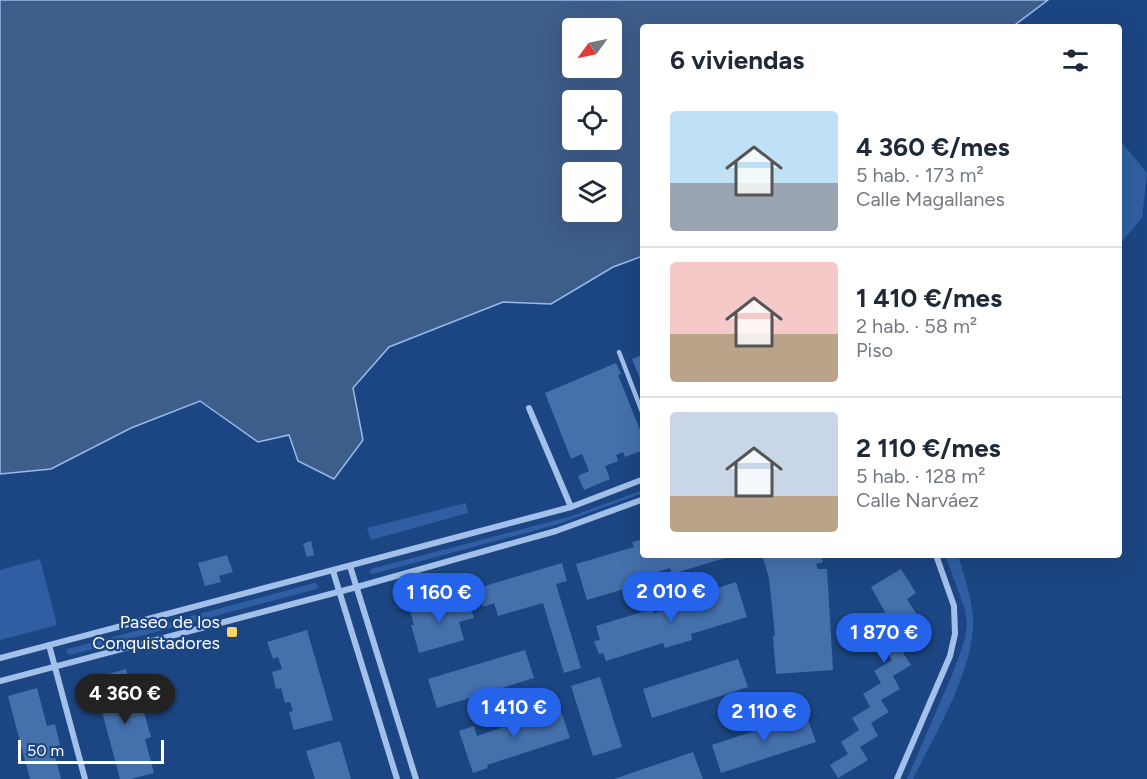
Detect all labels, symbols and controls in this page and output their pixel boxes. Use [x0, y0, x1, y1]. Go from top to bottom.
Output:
north arrow [562, 18, 622, 78]
map controls [562, 18, 622, 222]
text: 6 viviendas [670, 44, 804, 76]
icon: filters [1059, 44, 1092, 77]
button: locate [562, 90, 622, 150]
text: 4 360 €/mes [856, 131, 1010, 163]
icon: home [718, 135, 790, 207]
button: layers [562, 162, 622, 222]
text: 5 hab. · 173 m² [856, 163, 984, 187]
text: Calle Magallanes [856, 187, 1005, 211]
text: 1 410 €/mes [856, 282, 1002, 314]
icon: home [718, 286, 790, 358]
text: 2 hab. · 58 m² [856, 314, 977, 338]
text: Piso [856, 338, 893, 362]
text: 2 110 €/mes [856, 432, 1001, 464]
icon: home [718, 436, 790, 508]
text: 5 hab. · 128 m² [856, 464, 986, 488]
text: Calle Narváez [856, 488, 979, 512]
pin: 2 010 € [616, 572, 726, 623]
pin: 1 160 € [384, 573, 494, 624]
text: 2 010 € [636, 579, 706, 603]
text: 1 160 € [407, 580, 471, 604]
place label: Paseo de los Conquistadores [92, 611, 220, 654]
pin: 1 870 € [829, 613, 939, 664]
text: 1 870 € [850, 620, 918, 644]
marker: Paseo de los Conquistadores [225, 625, 239, 639]
pin: 4 360 € [70, 674, 180, 725]
text: 4 360 € [89, 681, 161, 705]
pin: 1 410 € [459, 688, 569, 739]
pin: 2 110 € [709, 692, 819, 743]
text: 1 410 € [481, 695, 547, 719]
text: 2 110 € [732, 699, 796, 723]
scale bar [18, 737, 164, 764]
text: 50 m [27, 741, 64, 760]

